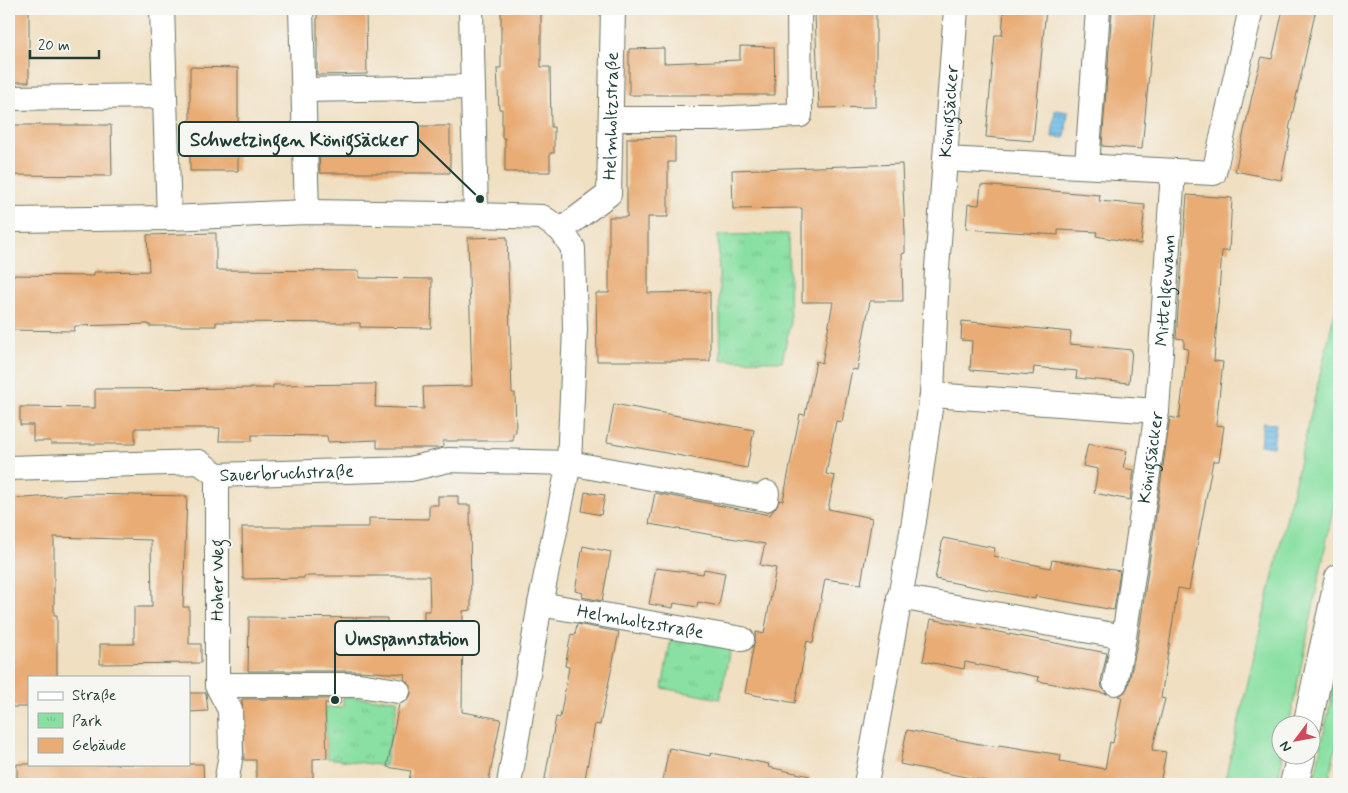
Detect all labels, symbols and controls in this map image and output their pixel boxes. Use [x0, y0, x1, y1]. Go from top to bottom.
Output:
scale bar [30, 28, 99, 60]
text: 20 m [38, 36, 70, 56]
street label: Helmholtzstraße [598, 51, 625, 180]
street label: Königsäcker [934, 63, 965, 159]
callout: Schwetzingen Königsäcker [179, 122, 418, 156]
text: Schwetzingen Königsäcker [190, 128, 409, 156]
street label: Mittelgewann [1150, 233, 1182, 347]
street label: Königsäcker [1133, 409, 1170, 505]
street label: Sauerbruchstraße [219, 460, 354, 488]
street label: Hoher Weg [206, 539, 232, 621]
street label: Helmholtzstraße [575, 600, 706, 645]
callout: Umspannstation [335, 621, 479, 655]
text: Umspannstation [345, 627, 469, 652]
legend [28, 676, 190, 766]
text: Straße [72, 686, 116, 706]
text: Park [72, 712, 102, 732]
north arrow [1270, 716, 1320, 766]
text: Gebäude [72, 736, 126, 756]
text: N [1276, 738, 1296, 755]

